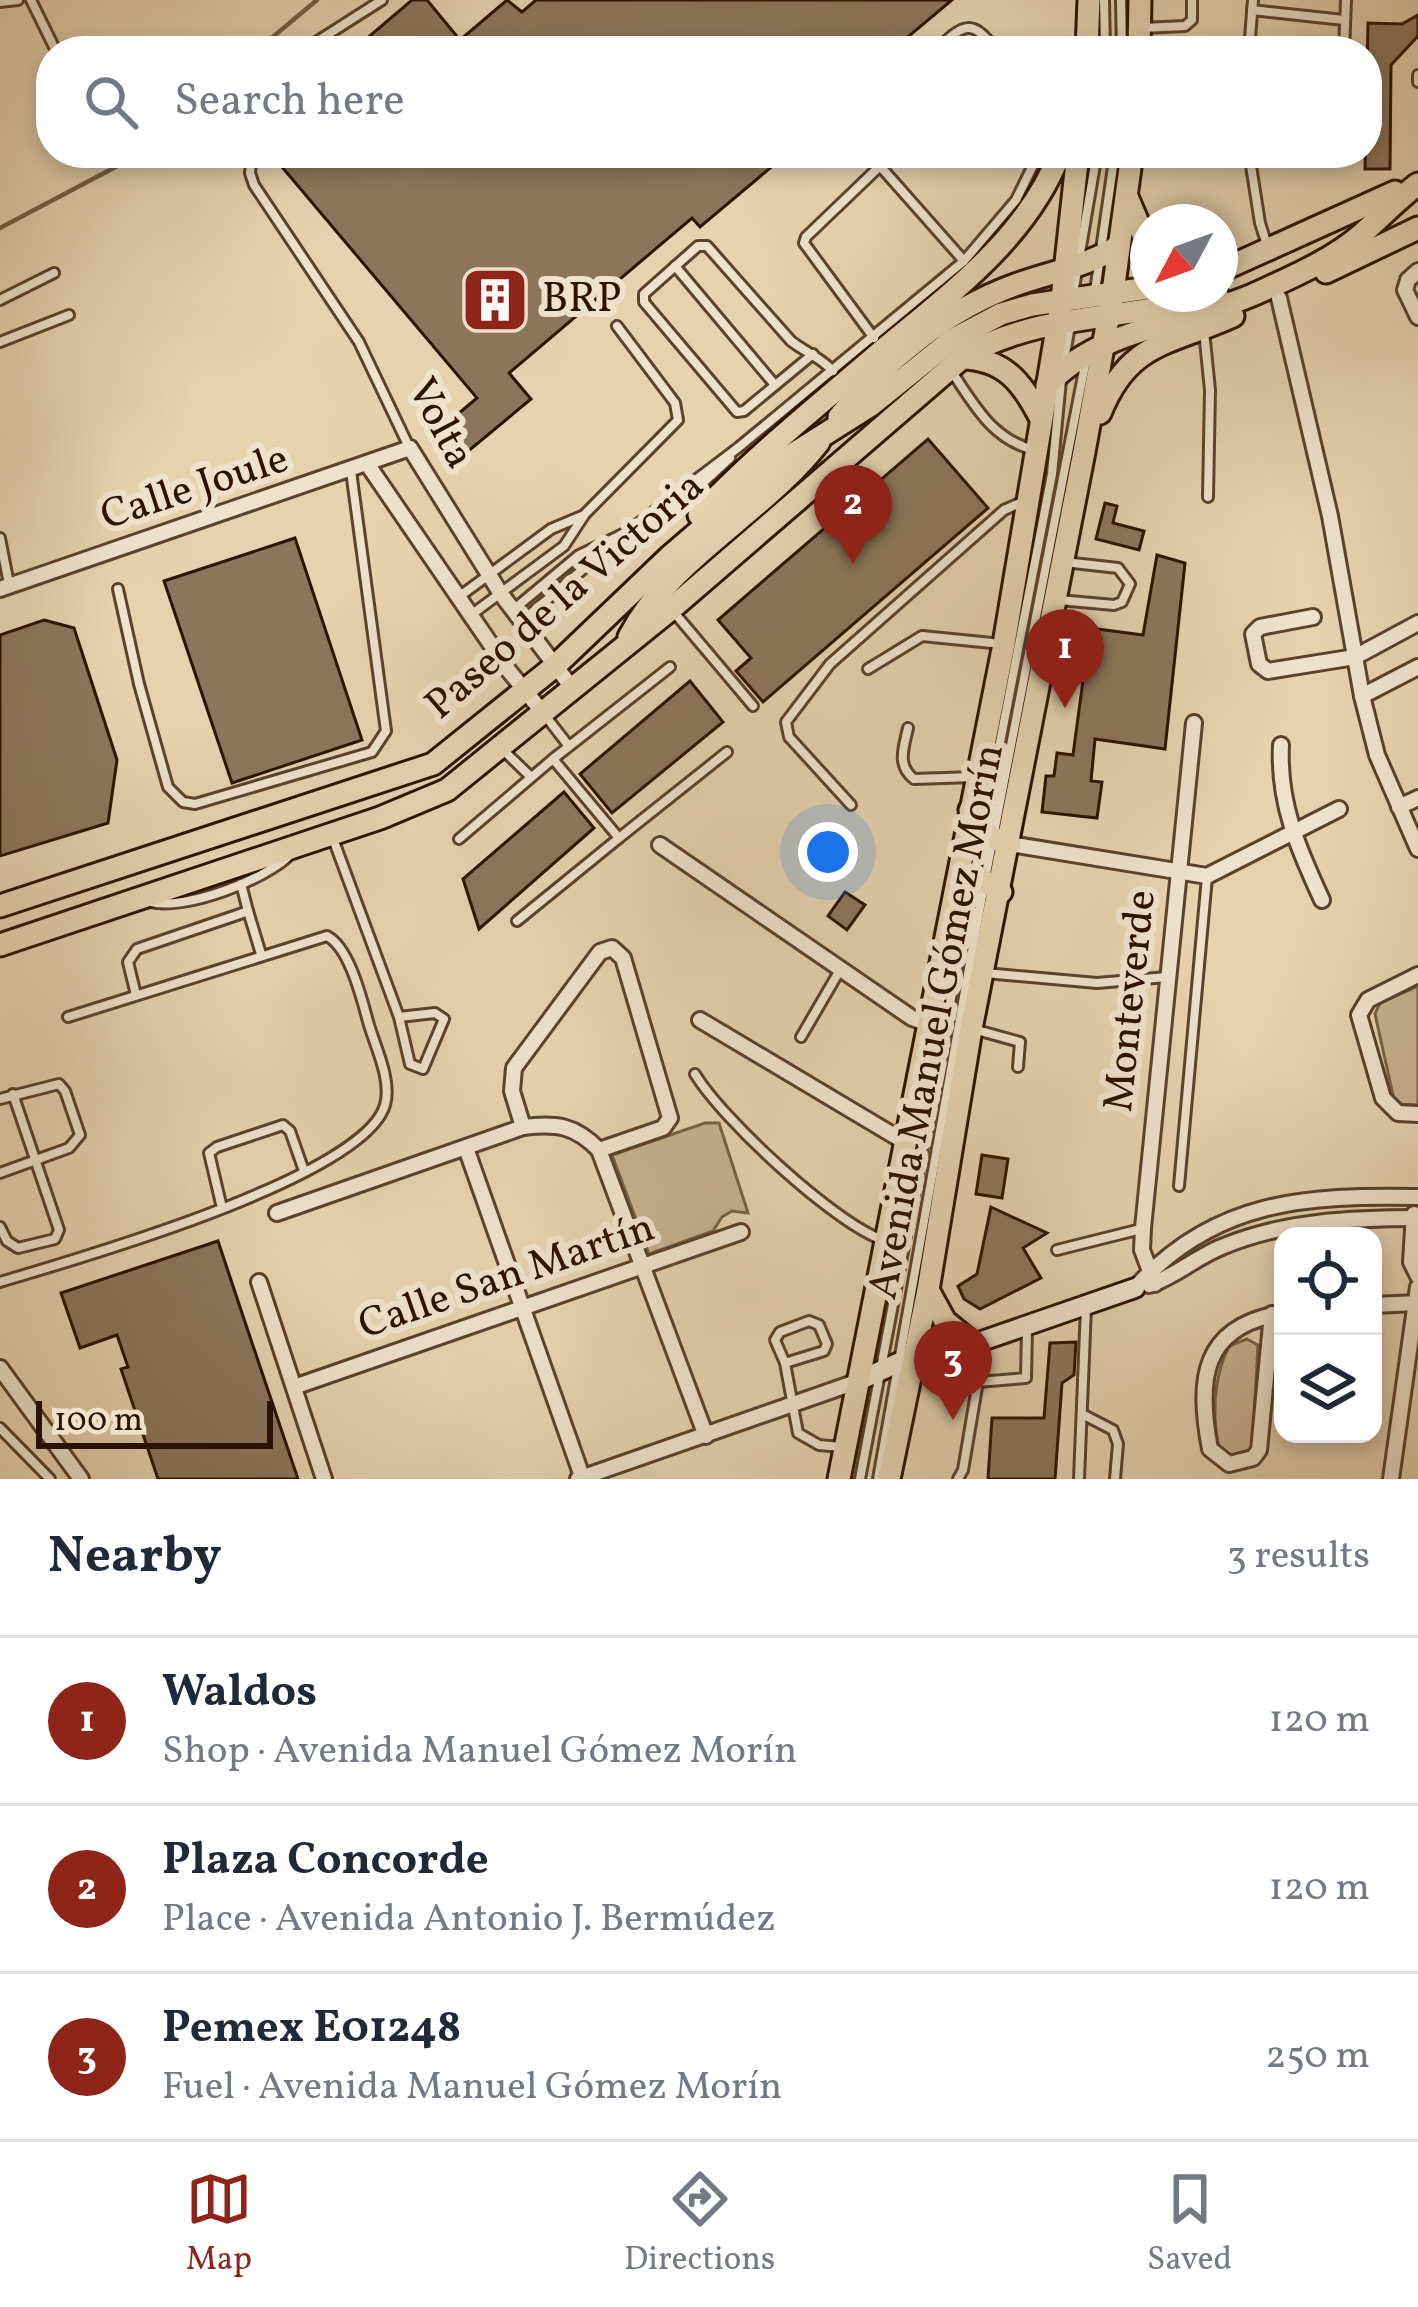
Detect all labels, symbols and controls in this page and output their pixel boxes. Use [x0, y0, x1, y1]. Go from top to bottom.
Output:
search box [36, 36, 1382, 168]
icon: search [78, 69, 144, 135]
text: Search here [174, 71, 405, 134]
north arrow [1130, 204, 1238, 312]
building icon: BRP [460, 265, 530, 335]
place label: BRP [542, 271, 621, 330]
street label: Volta [391, 368, 487, 480]
street label: Calle Joule [94, 431, 296, 547]
street label: Paseo de la Victoria [414, 459, 718, 735]
pin: 2 [814, 465, 892, 564]
pin: 1 [1026, 609, 1104, 708]
street label: Avenida Manuel Gómez Morín [855, 739, 1021, 1305]
your location [798, 822, 858, 882]
street label: Monteverde [1091, 887, 1173, 1115]
street label: Calle San Martín [351, 1200, 663, 1356]
map controls [1274, 1227, 1382, 1443]
button: locate [1274, 1227, 1382, 1335]
pin: 3 [914, 1321, 992, 1420]
button: layers [1274, 1335, 1382, 1443]
scale bar [36, 1395, 273, 1448]
text: 100 m [54, 1399, 143, 1445]
text: Nearby [48, 1522, 222, 1593]
text: 3 results [1227, 1530, 1370, 1584]
text: Waldos [162, 1662, 317, 1725]
text: 1 [79, 1694, 95, 1748]
text: 120 m [1269, 1694, 1370, 1748]
text: Shop · Avenida Manuel Gómez Morín [162, 1725, 797, 1779]
text: Plaza Concorde [162, 1830, 489, 1893]
text: 2 [77, 1862, 97, 1916]
text: 120 m [1269, 1862, 1370, 1916]
text: Place · Avenida Antonio J. Bermúdez [162, 1893, 776, 1947]
text: Pemex E01248 [162, 1998, 461, 2061]
text: 3 [77, 2030, 97, 2084]
text: 250 m [1265, 2030, 1370, 2084]
text: Fuel · Avenida Manuel Gómez Morín [162, 2061, 782, 2115]
tab: Map [186, 2166, 252, 2284]
tab: Directions [624, 2166, 775, 2284]
tab: Saved [1147, 2166, 1232, 2284]

